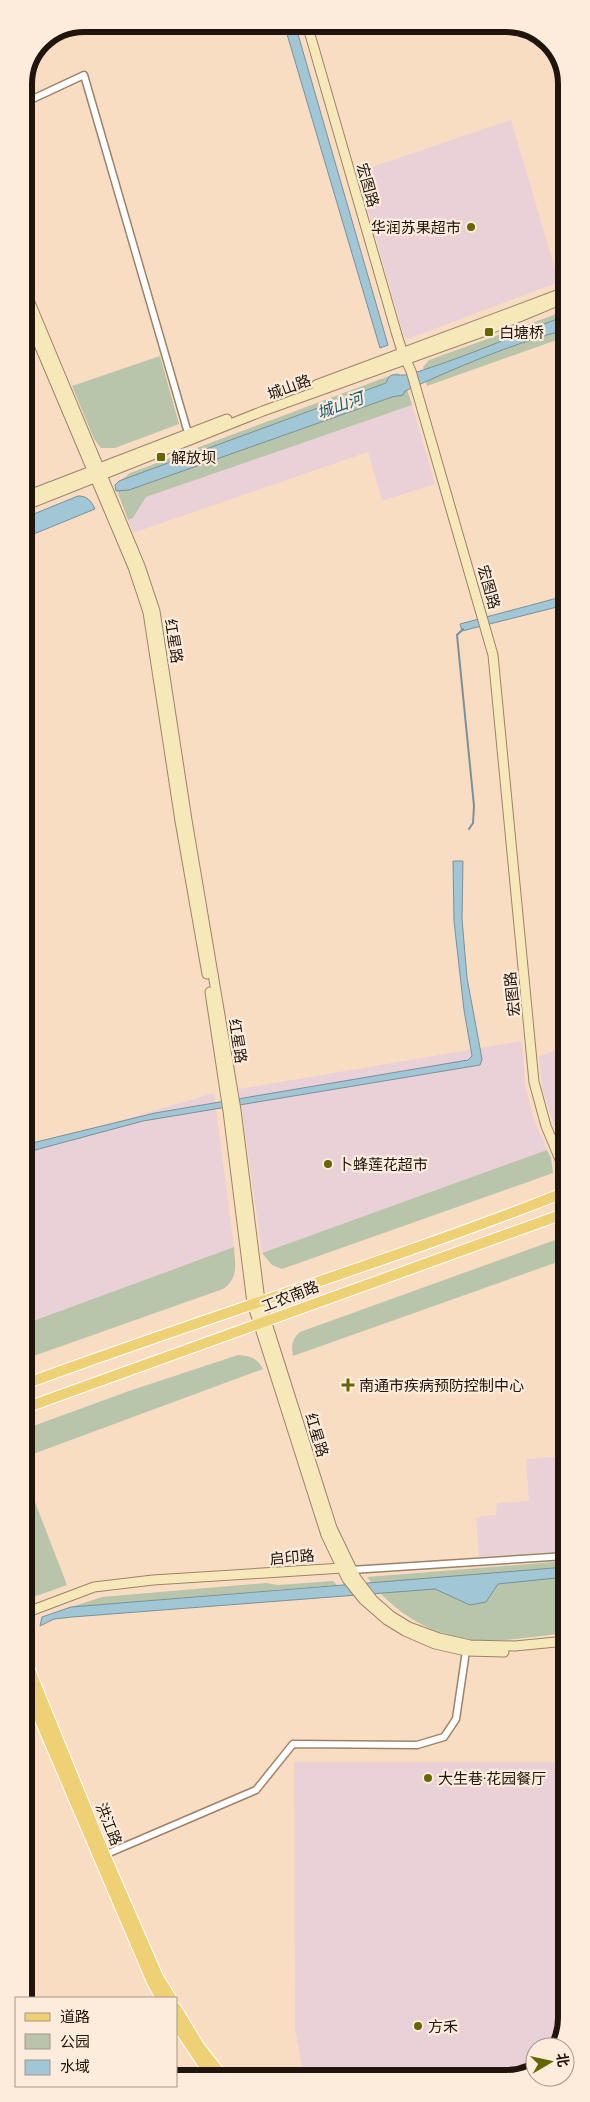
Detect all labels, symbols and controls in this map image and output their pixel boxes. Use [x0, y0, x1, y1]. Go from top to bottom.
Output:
street label: 宏图路 [354, 161, 382, 209]
place label: 华润苏果超市 [371, 219, 461, 236]
marker: 华润苏果超市 [465, 221, 477, 233]
place label: 白塘桥 [499, 324, 544, 341]
marker: 白塘桥 [483, 326, 495, 338]
street label: 城山路 [265, 371, 313, 403]
water label: 城山河 [314, 387, 368, 422]
place label: 解放坝 [171, 449, 216, 466]
marker: 解放坝 [155, 451, 167, 463]
street label: 宏图路 [475, 563, 503, 611]
street label: 红星路 [162, 617, 186, 665]
street label: 宏图路 [501, 971, 523, 1017]
street label: 红星路 [226, 1017, 250, 1065]
place label: 卜蜂莲花超市 [338, 1156, 428, 1173]
marker: 卜蜂莲花超市 [322, 1158, 334, 1170]
street label: 工农南路 [259, 1277, 321, 1315]
place label: 南通市疾病预防控制中心 [359, 1377, 524, 1394]
marker: 南通市疾病预防控制中心 [341, 1378, 355, 1392]
street label: 红星路 [302, 1411, 332, 1459]
street label: 启印路 [269, 1547, 315, 1567]
place label: 大生巷·花园餐厅 [438, 1770, 546, 1787]
marker: 大生巷·花园餐厅 [422, 1772, 434, 1784]
street label: 洪江路 [93, 1800, 125, 1848]
legend [15, 1997, 178, 2087]
text: 道路 [60, 2008, 90, 2025]
place label: 方禾 [428, 2018, 458, 2035]
marker: 方禾 [412, 2020, 424, 2032]
text: 公园 [60, 2033, 90, 2050]
north arrow [525, 2037, 575, 2087]
text: 北 [554, 2052, 572, 2068]
text: 水域 [60, 2058, 90, 2075]

